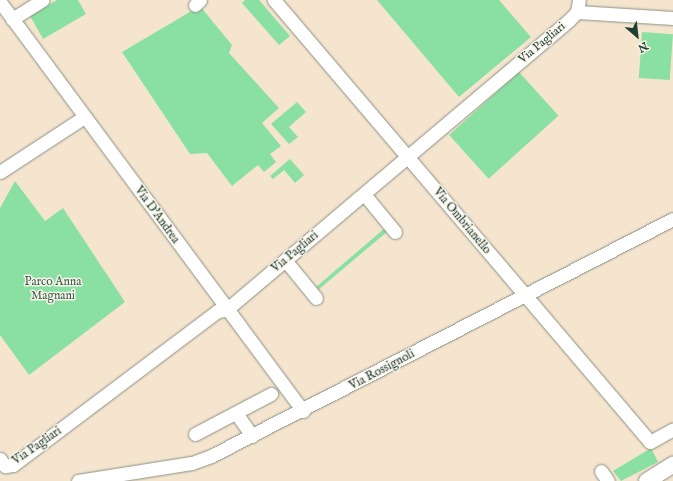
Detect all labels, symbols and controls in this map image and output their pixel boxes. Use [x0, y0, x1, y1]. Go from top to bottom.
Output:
north arrow [617, 16, 657, 56]
street label: Via Pagliari [516, 19, 568, 67]
text: N [635, 38, 650, 55]
street label: Via D'Andrea [131, 184, 183, 246]
street label: Via Ombrianello [430, 185, 494, 257]
street label: Via Pagliari [269, 228, 321, 276]
park label: Parco Anna Magnani [25, 275, 81, 303]
street label: Via Rossignoli [347, 347, 417, 393]
street label: Via Pagliari [10, 424, 64, 468]

